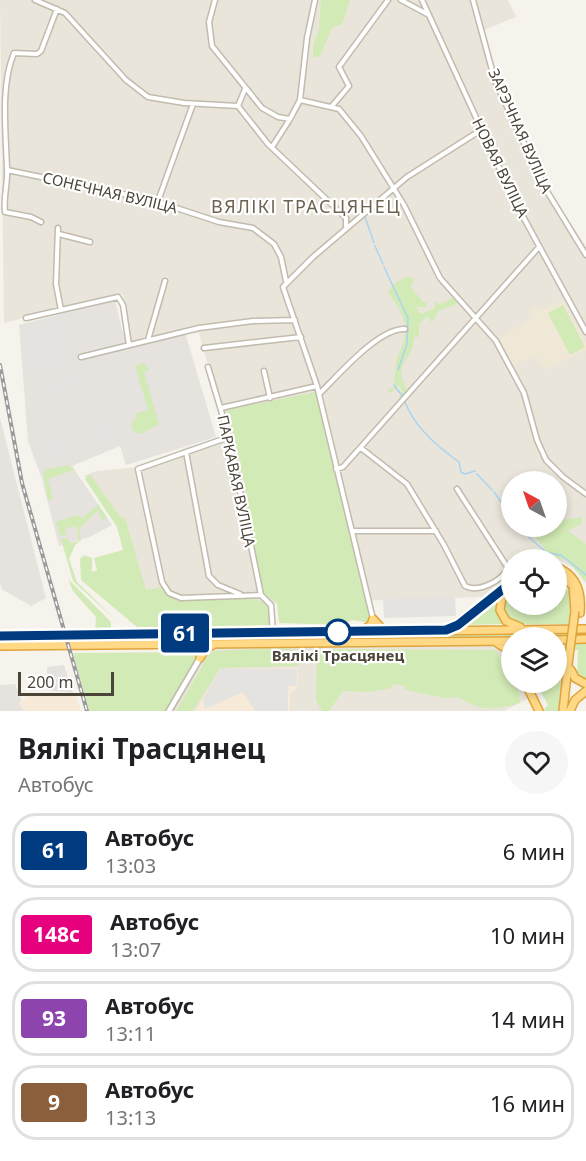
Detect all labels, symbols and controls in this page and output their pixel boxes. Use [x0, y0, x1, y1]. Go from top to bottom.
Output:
street label: ЗАРЭЧНАЯ ВУЛІЦА [484, 65, 558, 196]
street label: НОВАЯ ВУЛІЦА [468, 114, 534, 221]
street label: СОНЕЧНАЯ ВУЛІЦА [41, 167, 180, 217]
district label: ВЯЛІКІ ТРАСЦЯНЕЦ [211, 194, 401, 218]
street label: ПАРКАВАЯ ВУЛІЦА [213, 413, 261, 549]
north arrow [501, 471, 567, 537]
map controls [501, 471, 567, 693]
button: locate [501, 549, 567, 615]
line badge: 61 [158, 614, 212, 652]
text: 61 [173, 619, 197, 647]
marker: Вялікі Трасцянец [325, 619, 351, 645]
button: layers [501, 627, 567, 693]
place label: Вялікі Трасцянец [272, 645, 404, 665]
scale bar [18, 669, 114, 696]
text: 200 m [27, 671, 74, 693]
text: Вялікі Трасцянец [18, 729, 265, 767]
button: heart [505, 731, 568, 794]
text: Автобус [18, 771, 94, 798]
text: Автобус [105, 822, 194, 852]
text: 61 [42, 836, 66, 864]
text: 6 мин [503, 836, 565, 866]
text: 13:03 [105, 852, 156, 879]
text: Автобус [110, 906, 199, 936]
text: 148с [33, 920, 80, 948]
text: 10 мин [490, 920, 565, 950]
text: 13:07 [110, 936, 161, 963]
text: Автобус [105, 990, 194, 1020]
text: 93 [42, 1004, 66, 1032]
text: 14 мин [490, 1004, 565, 1034]
text: 13:11 [105, 1020, 156, 1047]
text: Автобус [105, 1074, 194, 1104]
text: 9 [48, 1088, 60, 1116]
text: 16 мин [490, 1088, 565, 1118]
text: 13:13 [105, 1104, 156, 1131]

